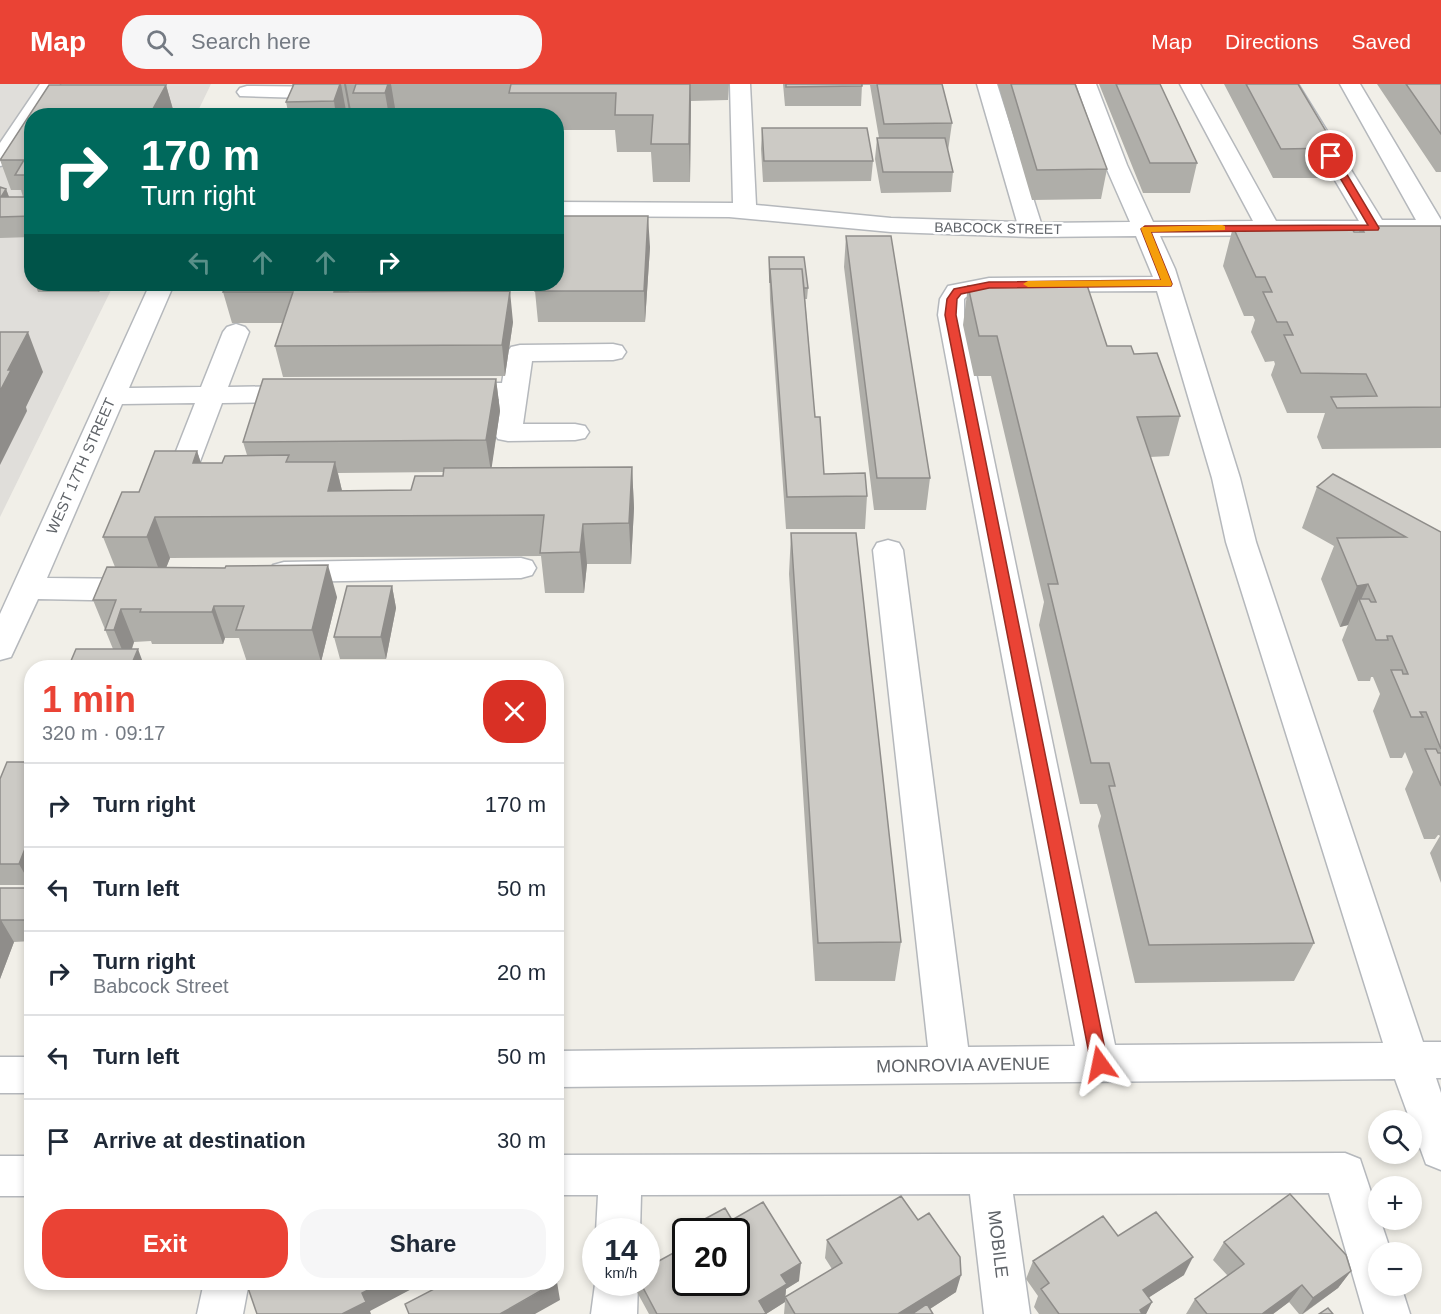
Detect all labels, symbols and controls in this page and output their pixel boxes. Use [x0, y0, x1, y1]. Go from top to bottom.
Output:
search box [122, 15, 542, 69]
text: Map [30, 26, 86, 57]
icon: search [143, 26, 176, 59]
text: Search here [191, 29, 311, 54]
text: Map [1151, 30, 1192, 53]
text: Directions [1225, 30, 1318, 53]
text: Saved [1351, 30, 1411, 53]
pin [1305, 130, 1356, 181]
icon: right [42, 132, 120, 210]
text: 170 m [141, 132, 260, 179]
icon: arrive [1314, 139, 1347, 172]
text: Turn right [141, 181, 256, 211]
street label: BABCOCK STREET [934, 219, 1062, 237]
icon: left [183, 246, 216, 279]
icon: ahead [246, 246, 279, 279]
icon: ahead [309, 246, 342, 279]
icon: right [372, 246, 405, 279]
street label: WEST 17TH STREET [43, 395, 118, 537]
text: 1 min [42, 679, 136, 720]
button: close [483, 680, 546, 743]
text: 320 m · 09:17 [42, 722, 165, 744]
icon: right [42, 789, 75, 822]
text: Turn right [93, 792, 195, 817]
text: 170 m [485, 792, 546, 817]
icon: left [42, 873, 75, 906]
text: Turn left [93, 876, 179, 901]
text: 50 m [497, 876, 546, 901]
text: Turn right [93, 949, 195, 974]
icon: right [42, 957, 75, 990]
text: 20 m [497, 960, 546, 985]
text: Babcock Street [93, 975, 229, 997]
position arrow [1068, 1032, 1132, 1096]
icon: left [42, 1041, 75, 1074]
text: Turn left [93, 1044, 179, 1069]
text: 50 m [497, 1044, 546, 1069]
street label: MONROVIA AVENUE [876, 1053, 1050, 1077]
map controls [1368, 1110, 1422, 1296]
button: search [1368, 1110, 1422, 1164]
icon: arrive [42, 1125, 75, 1158]
text: Arrive at destination [93, 1128, 306, 1153]
text: 30 m [497, 1128, 546, 1153]
button: + [1368, 1176, 1422, 1230]
button: Exit [42, 1209, 288, 1278]
button: Share [300, 1209, 546, 1278]
street label: MOBILE [984, 1209, 1012, 1279]
speed limit sign: 20 [672, 1218, 750, 1296]
text: 14 [604, 1233, 638, 1266]
button: − [1368, 1242, 1422, 1296]
text: km/h [605, 1264, 637, 1281]

